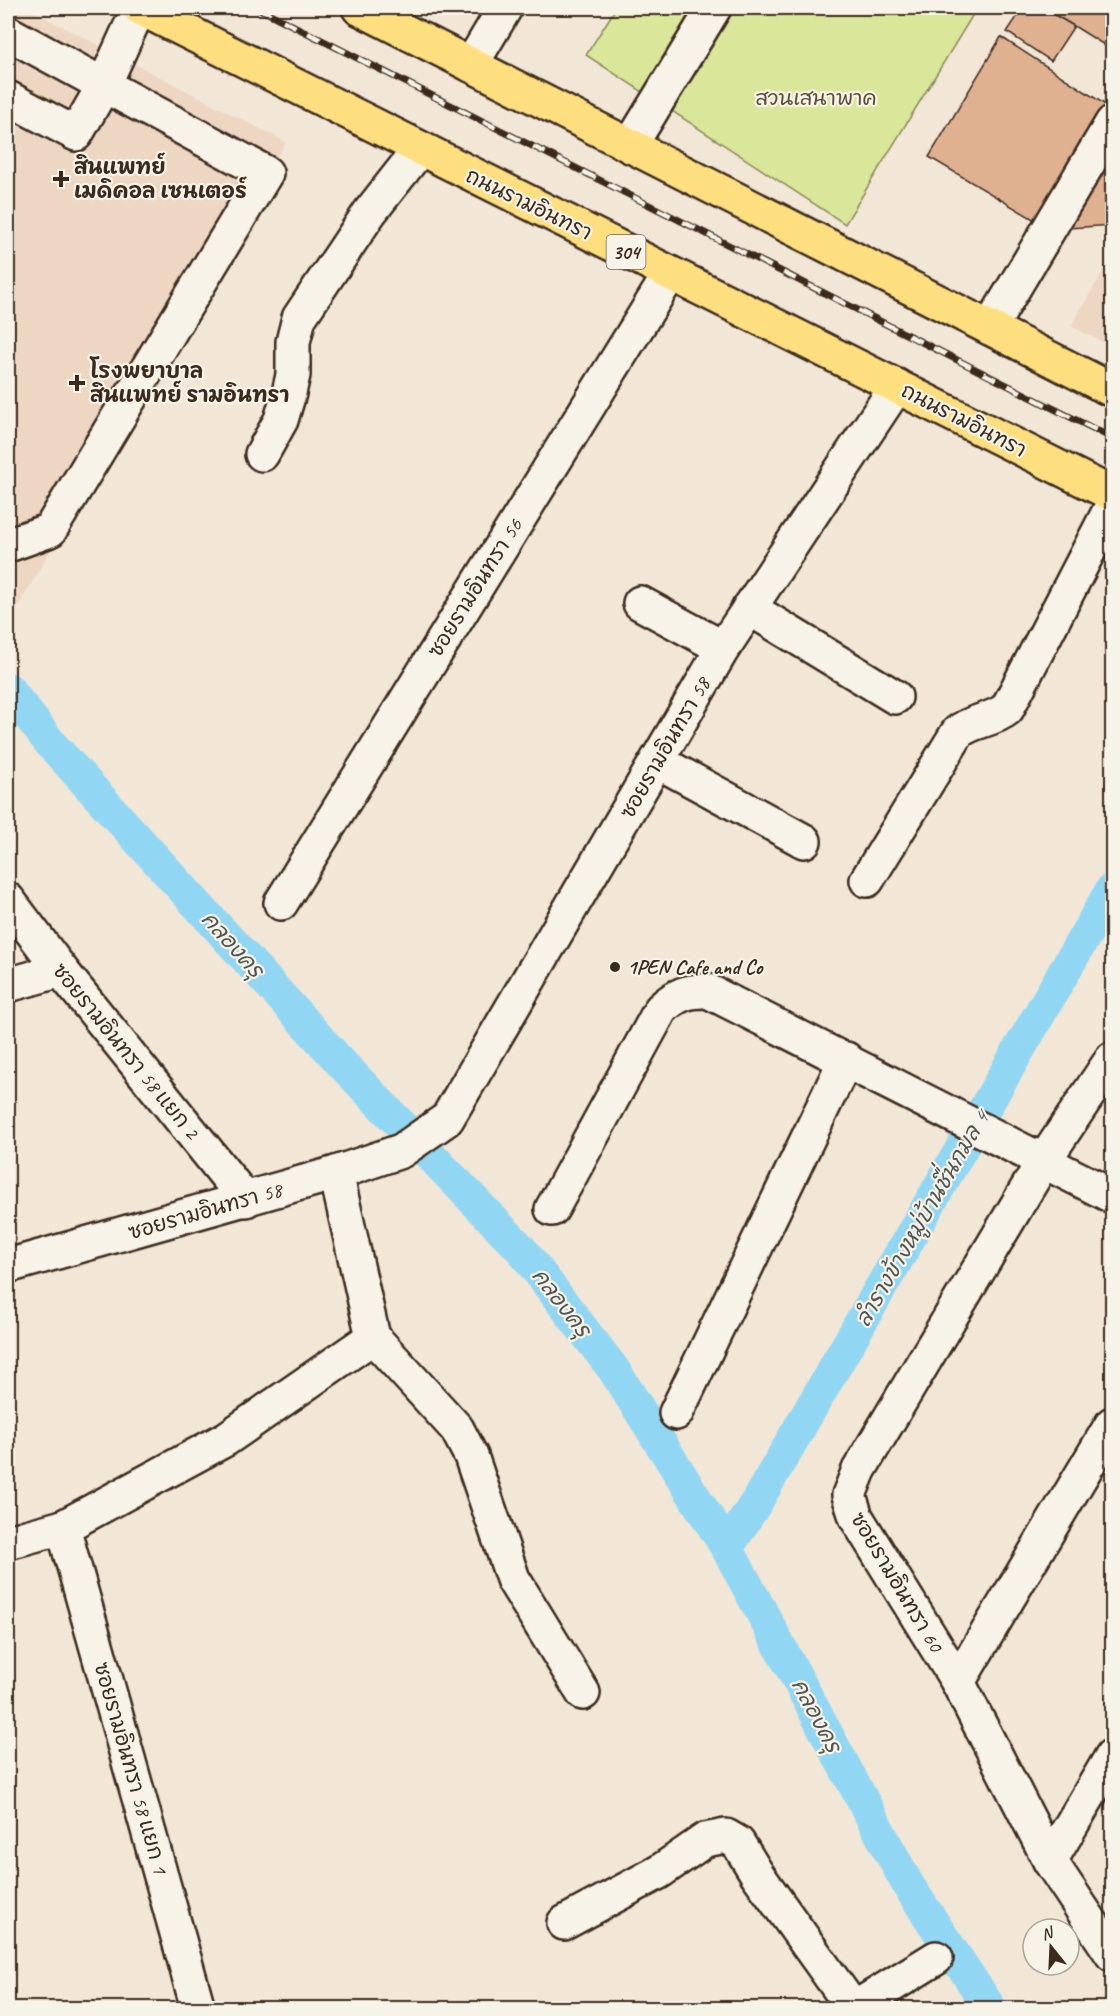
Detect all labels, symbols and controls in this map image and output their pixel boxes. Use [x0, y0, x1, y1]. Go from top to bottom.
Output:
park label: สวนเสนาพาค [755, 85, 877, 111]
place label: สินแพทย์ เมดิคอล เซนเตอร์ [74, 152, 247, 204]
street label: ถนนรามอินทรา [462, 162, 596, 246]
marker: สินแพทย์ เมดิคอล เซนเตอร์ [52, 170, 70, 188]
road number: 304 [606, 235, 646, 269]
place label: โรงพยาบาล สินแพทย์ รามอินทรา [89, 356, 289, 408]
marker: โรงพยาบาล สินแพทย์ รามอินทรา [68, 374, 86, 392]
street label: ถนนรามอินทรา [897, 377, 1031, 463]
street label: ซอยรามอินทรา 56 [422, 514, 528, 662]
street label: ซอยรามอินทรา 58 [614, 671, 717, 823]
water label: คลองครุ [194, 906, 271, 987]
place label: 1PEN Cafe and Co [627, 954, 764, 980]
street label: ซอยรามอินทรา 58 แยก 2 [47, 958, 206, 1145]
marker: 1PEN Cafe and Co [608, 960, 622, 974]
water label: ลำรางข้างหมู่บ้านชื่นกมล 4 [843, 1099, 999, 1333]
street label: ซอยรามอินทรา 58 [125, 1176, 287, 1245]
water label: คลองครุ [524, 1263, 598, 1346]
street label: ซอยรามอินทรา 60 [845, 1507, 950, 1658]
street label: ซอยรามอินทรา 58 แยก 1 [88, 1659, 174, 1878]
water label: คลองครุ [783, 1674, 848, 1760]
north arrow [1021, 1917, 1081, 1977]
text: N [1039, 1922, 1057, 1945]

